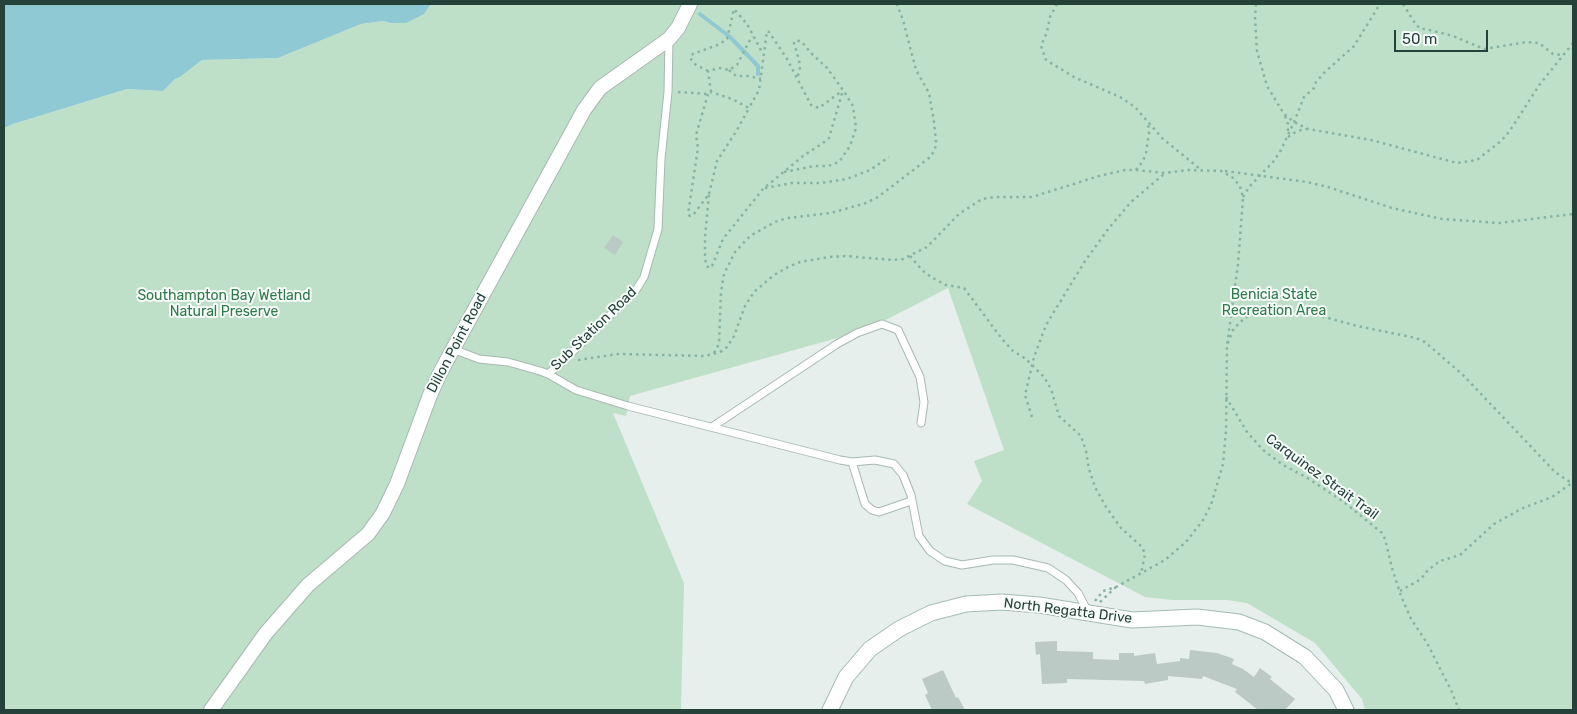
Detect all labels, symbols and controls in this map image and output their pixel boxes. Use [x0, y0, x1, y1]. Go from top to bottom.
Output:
scale bar [1397, 20, 1491, 52]
text: 50 m [1402, 30, 1437, 48]
street label: Sub Station Road [548, 284, 640, 374]
park label: Benicia State Recreation Area [1222, 287, 1326, 320]
park label: Southampton Bay Wetland Natural Preserve [137, 288, 311, 321]
street label: Dillon Point Road [424, 290, 490, 396]
street label: Carquinez Strait Trail [1262, 430, 1382, 524]
street label: North Regatta Drive [1003, 595, 1133, 627]

